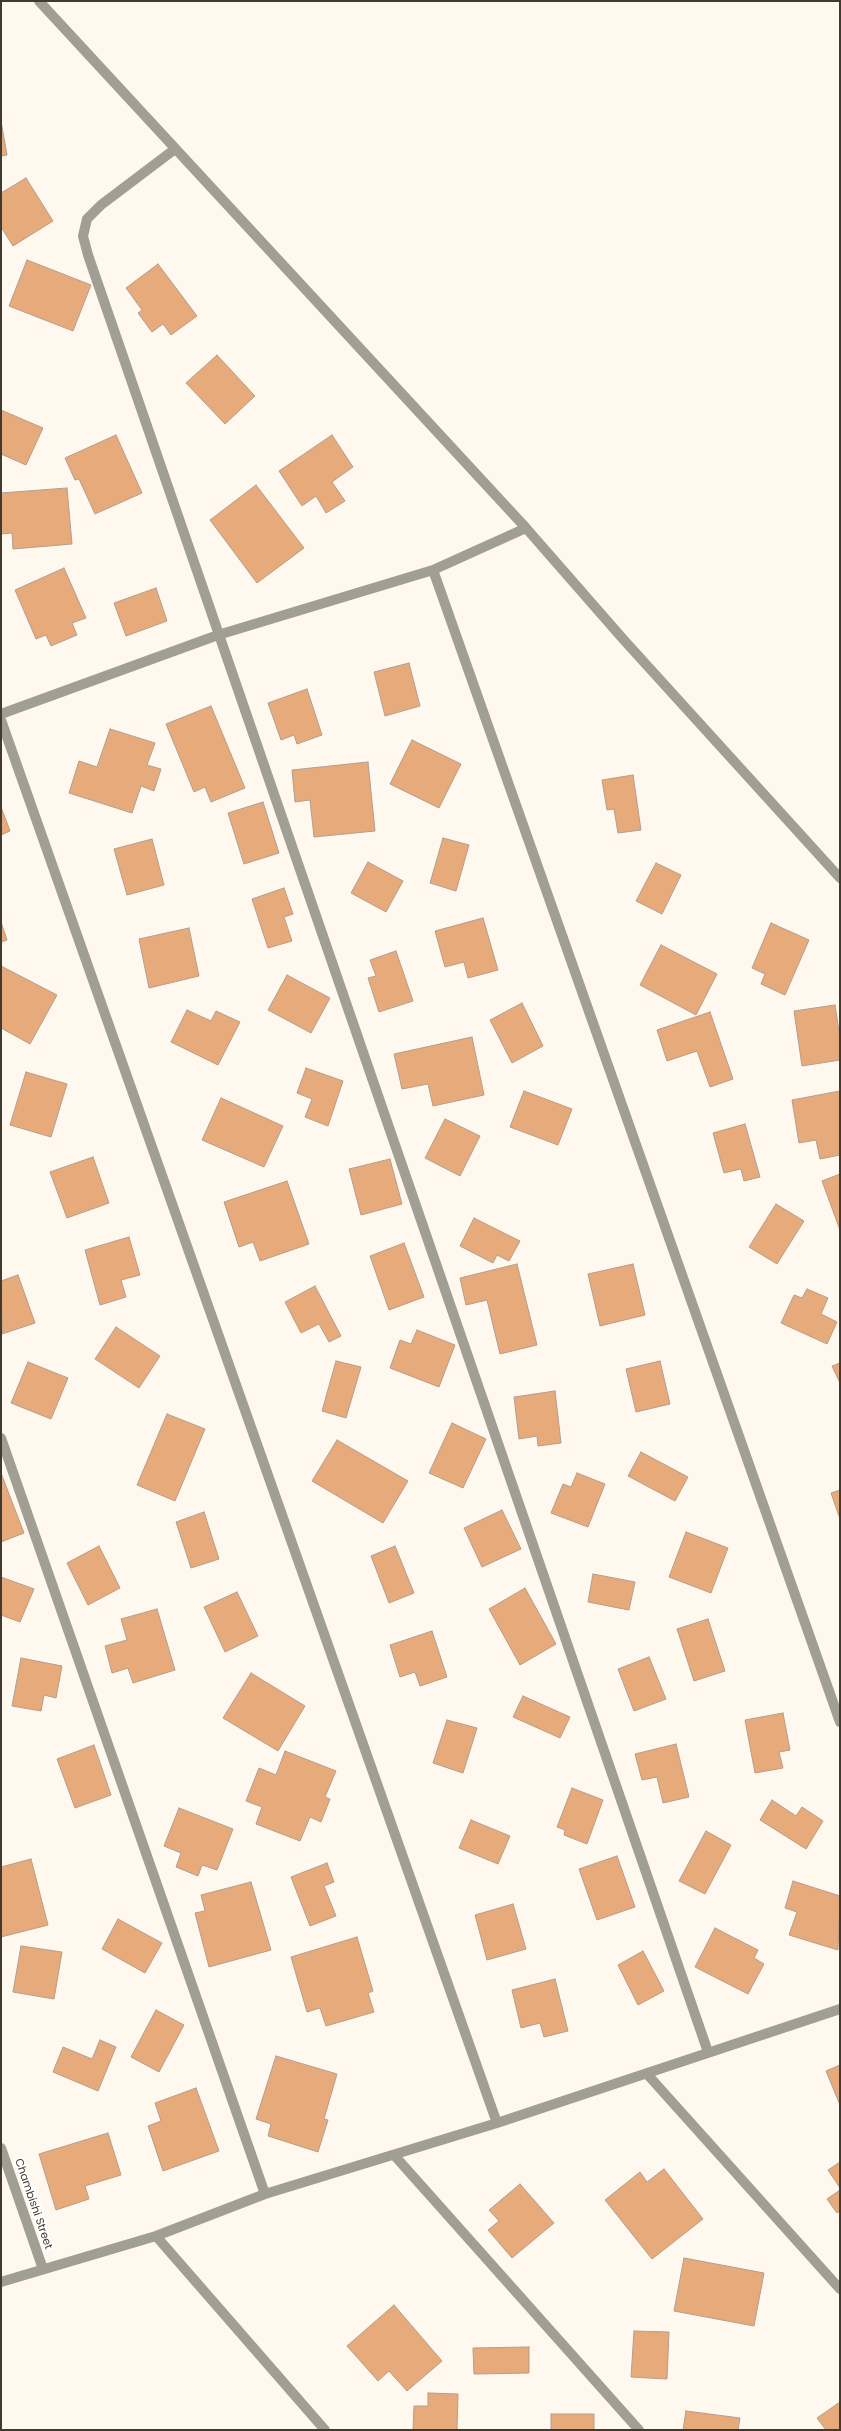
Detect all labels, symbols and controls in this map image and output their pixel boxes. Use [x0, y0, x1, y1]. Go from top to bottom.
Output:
street label: Chambishi Street [11, 2157, 55, 2251]

